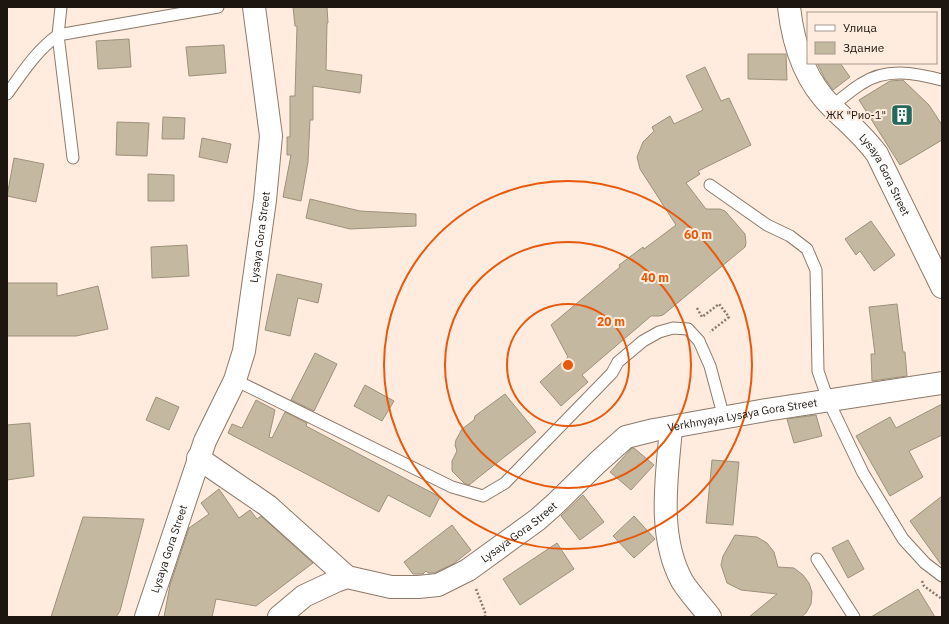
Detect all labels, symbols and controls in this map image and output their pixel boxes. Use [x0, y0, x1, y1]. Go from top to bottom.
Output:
legend [807, 12, 937, 64]
text: Улица [843, 20, 877, 35]
text: Здание [843, 40, 885, 55]
building icon: ЖК "Рио-1" [889, 102, 915, 128]
place label: ЖК "Рио-1" [826, 108, 886, 122]
street label: Lysaya Gora Street [856, 131, 913, 218]
street label: Lysaya Gora Street [247, 191, 273, 284]
text: 60 m [684, 227, 712, 242]
text: 40 m [641, 270, 669, 285]
text: 20 m [597, 314, 625, 329]
centre of rings [561, 358, 575, 372]
street label: Verkhnyaya Lysaya Gora Street [666, 395, 818, 434]
street label: Lysaya Gora Street [478, 499, 560, 565]
street label: Lysaya Gora Street [148, 503, 190, 595]

